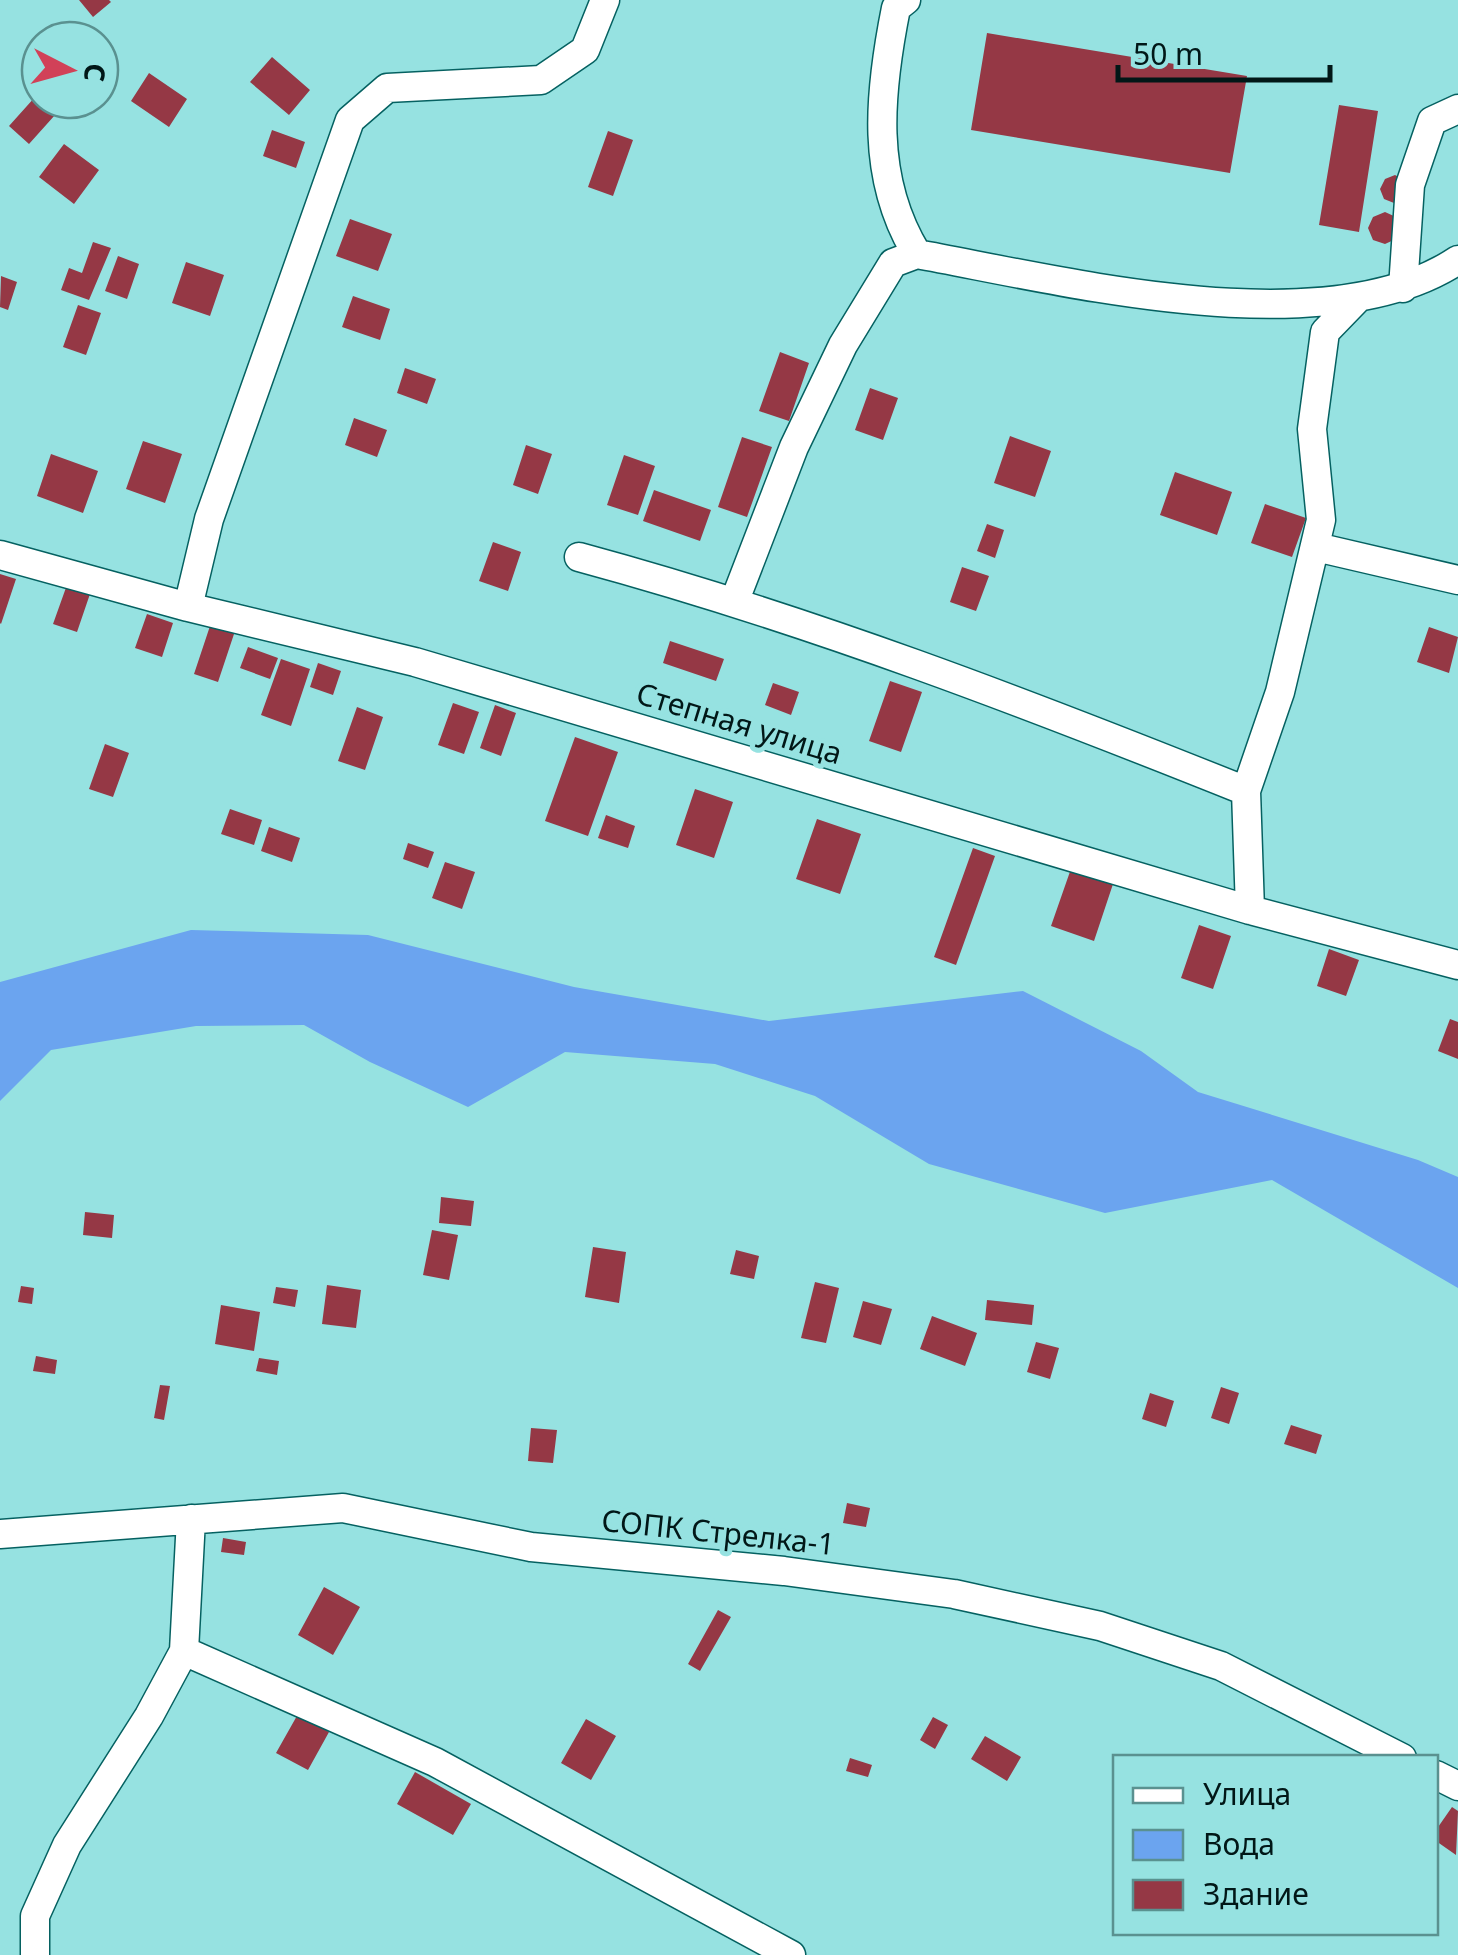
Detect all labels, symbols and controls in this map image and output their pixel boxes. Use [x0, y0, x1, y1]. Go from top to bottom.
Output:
north arrow [20, 20, 120, 120]
scale bar [1118, 20, 1330, 82]
text: 50 m [1133, 33, 1203, 74]
text: С [76, 62, 116, 84]
street label: Степная улица [632, 672, 847, 773]
street label: СОПК Стрелка-1 [599, 1499, 837, 1564]
legend [1113, 1755, 1438, 1935]
text: Улица [1203, 1773, 1291, 1814]
text: Вода [1203, 1823, 1275, 1864]
text: Здание [1203, 1873, 1309, 1914]

